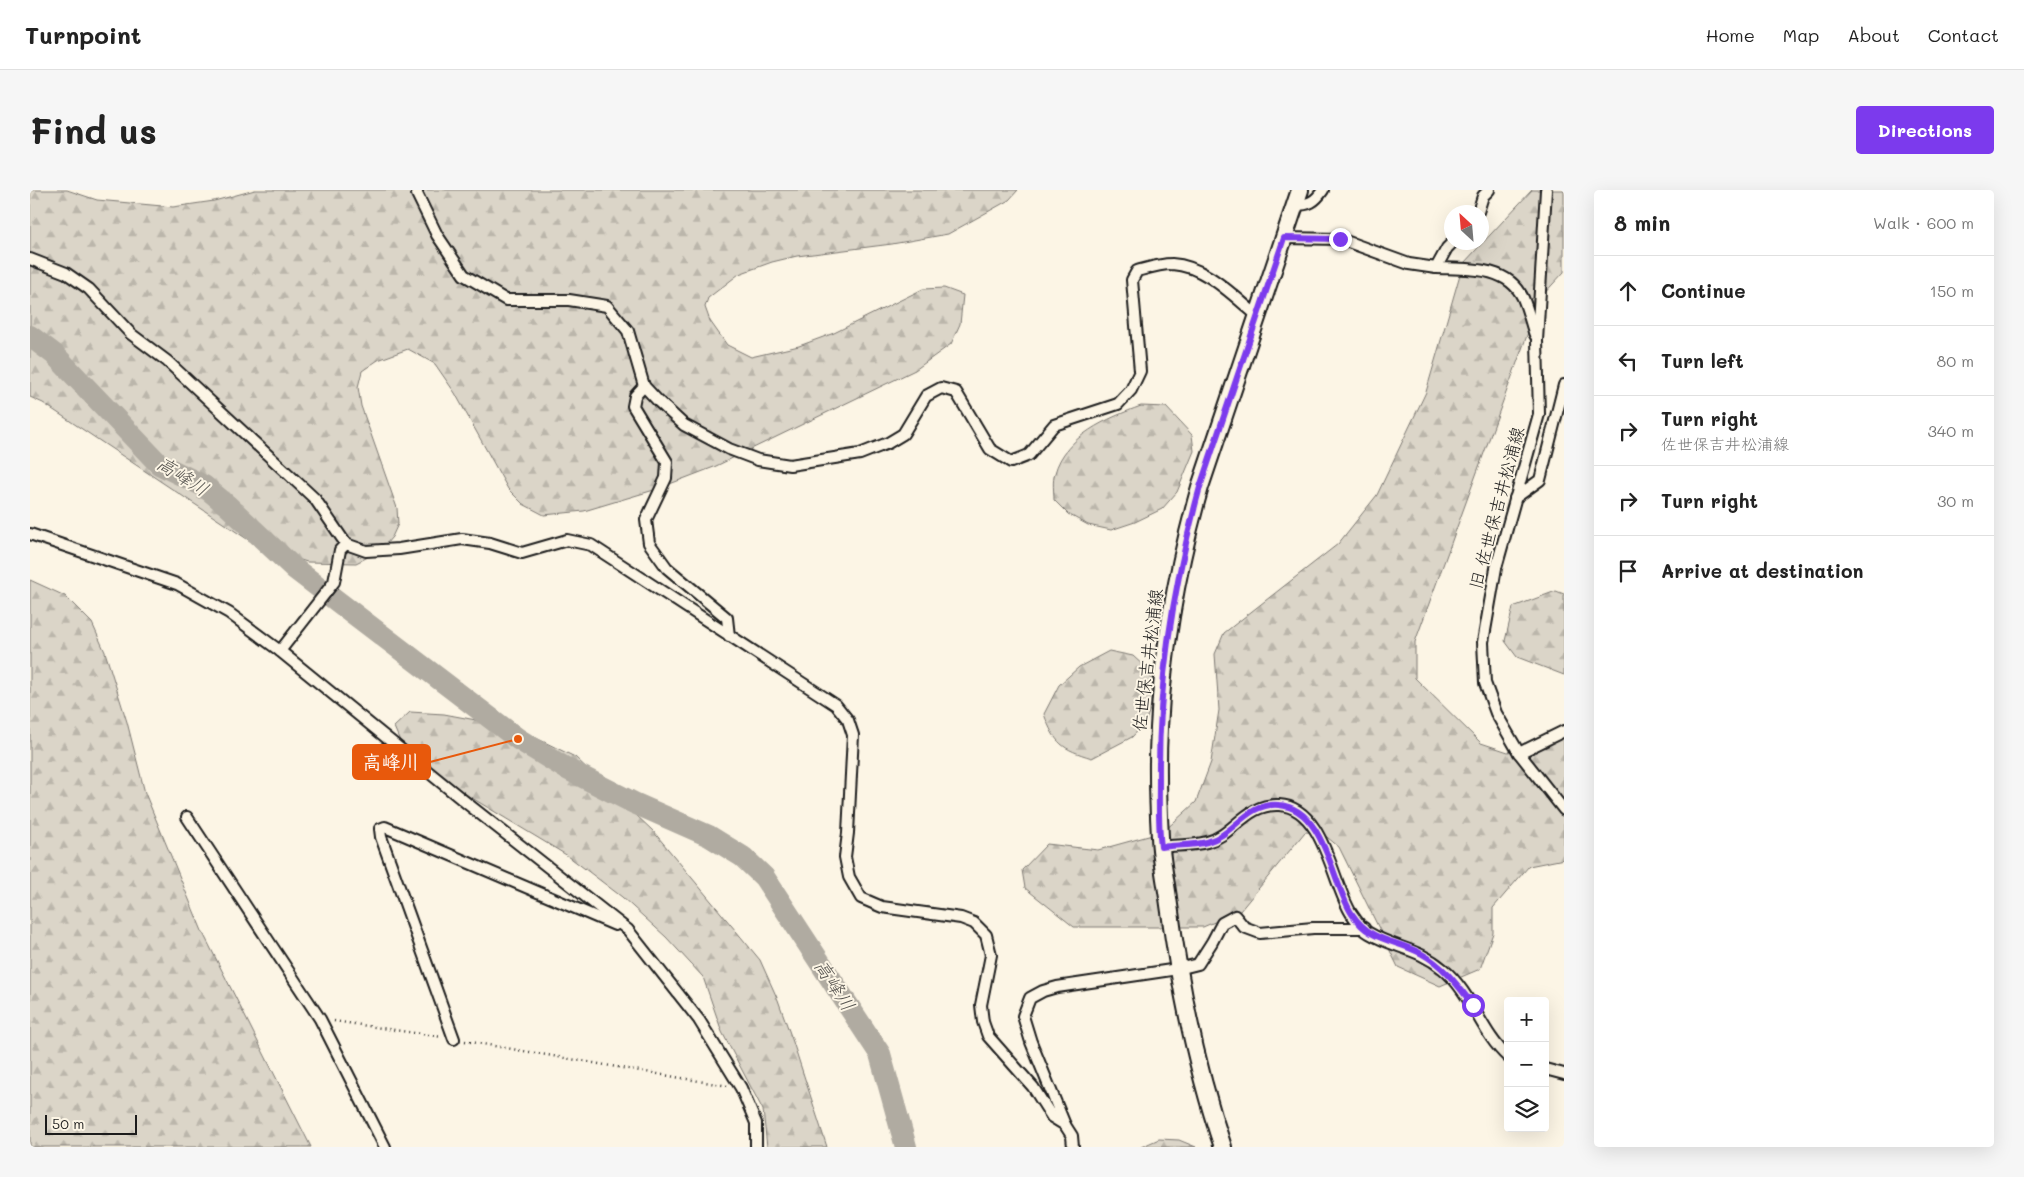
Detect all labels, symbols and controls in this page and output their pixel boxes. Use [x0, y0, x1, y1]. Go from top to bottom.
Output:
text: Turnpoint [25, 19, 141, 50]
text: Home [1706, 23, 1755, 47]
text: Map [1783, 23, 1819, 47]
text: About [1847, 23, 1900, 47]
text: Contact [1928, 23, 1999, 47]
button: Directions [1856, 106, 1994, 154]
text: Find us [30, 107, 157, 153]
north arrow [1444, 205, 1489, 250]
text: 8 min [1614, 209, 1670, 236]
text: Walk · 600 m [1873, 212, 1974, 233]
route end [1329, 228, 1352, 251]
icon: ahead [1614, 277, 1642, 305]
text: Continue [1661, 278, 1746, 303]
text: 150 m [1930, 280, 1974, 301]
icon: left [1614, 347, 1642, 375]
text: Turn left [1661, 348, 1744, 373]
text: 80 m [1937, 350, 1974, 371]
text: Turn right [1661, 406, 1758, 431]
icon: right [1614, 417, 1642, 445]
text: 340 m [1927, 420, 1974, 441]
street label: 旧 佐世保吉井松浦線 [1463, 424, 1529, 592]
text: 佐世保吉井松浦線 [1661, 433, 1789, 454]
water label: 高峰川 [152, 450, 214, 501]
icon: right [1614, 487, 1642, 515]
text: Turn right [1661, 488, 1758, 513]
text: 30 m [1937, 490, 1974, 511]
icon: arrive [1614, 557, 1642, 585]
text: Arrive at destination [1661, 558, 1864, 583]
street label: 佐世保吉井松浦線 [1126, 587, 1168, 733]
callout: 高峰川 [353, 745, 430, 779]
text: 高峰川 [362, 749, 420, 774]
water label: 高峰川 [809, 954, 861, 1015]
route start [1462, 994, 1485, 1017]
map controls [1504, 997, 1549, 1132]
button: + [1504, 997, 1549, 1042]
button: − [1504, 1042, 1549, 1087]
button: layers [1504, 1087, 1549, 1132]
scale bar [45, 1112, 138, 1135]
text: 50 m [52, 1114, 84, 1133]

